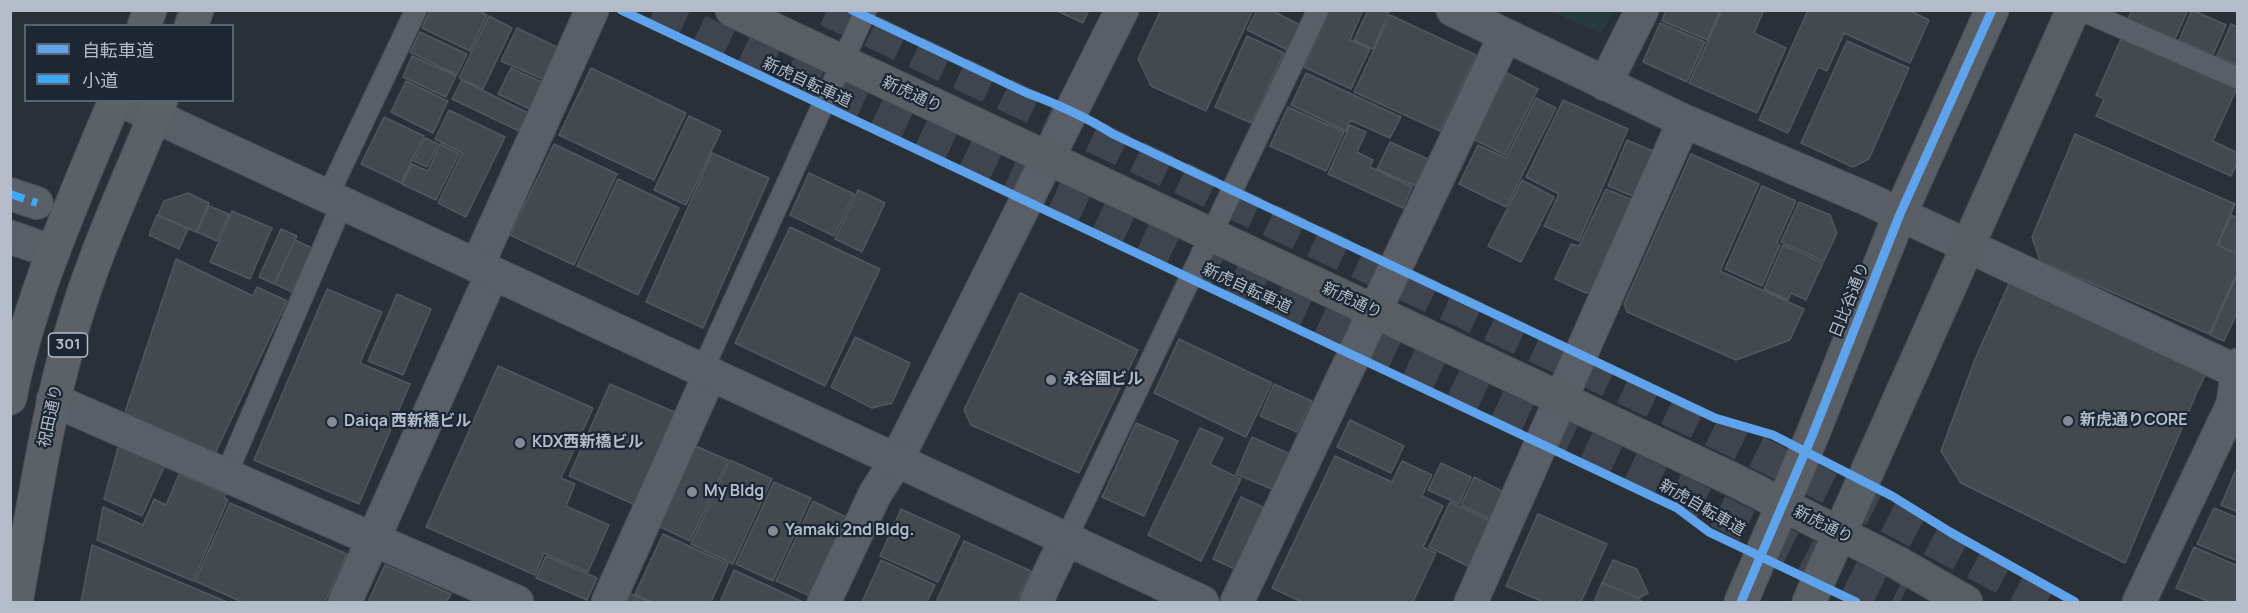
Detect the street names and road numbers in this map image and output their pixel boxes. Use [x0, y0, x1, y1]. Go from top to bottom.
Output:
street label: 新虎自転車道 [759, 54, 855, 112]
street label: 新虎通り [879, 73, 945, 117]
street label: 日比谷通り [1826, 259, 1874, 341]
street label: 新虎自転車道 [1199, 260, 1295, 318]
street label: 新虎通り [1319, 279, 1385, 323]
road number: 301 [48, 333, 88, 357]
street label: 祝田通り [35, 383, 67, 449]
street label: 新虎自転車道 [1656, 476, 1748, 540]
street label: 新虎通り [1790, 502, 1856, 548]

